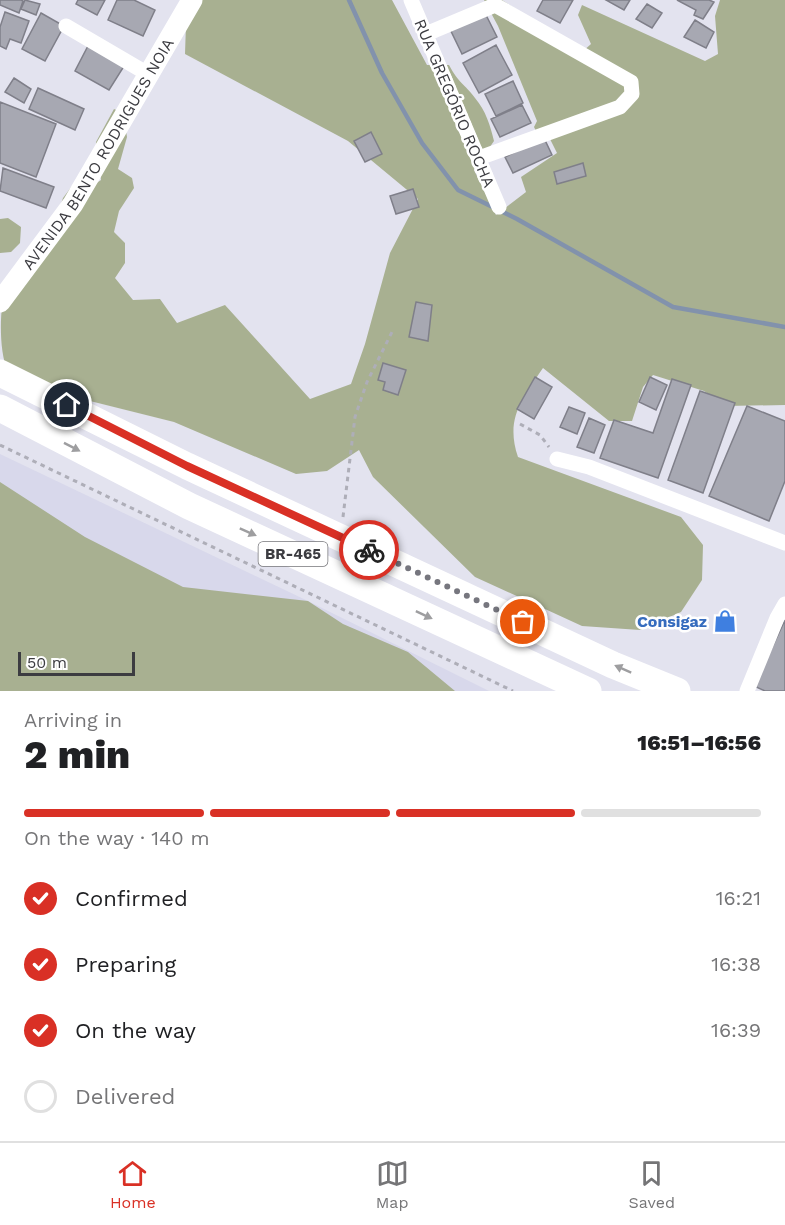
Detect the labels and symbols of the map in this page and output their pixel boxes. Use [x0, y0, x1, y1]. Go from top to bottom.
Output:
street label: RUA GREGÓRIO ROCHA [410, 16, 499, 191]
street label: AVENIDA BENTO RODRIGUES NOIA [19, 34, 178, 273]
pin [41, 379, 92, 430]
one-way arrow [64, 443, 81, 452]
courier [339, 520, 399, 580]
one-way arrow [239, 528, 256, 537]
road number: BR-465 [258, 542, 328, 566]
pin [497, 596, 548, 647]
shop icon: Consigaz [712, 608, 738, 634]
one-way arrow [416, 611, 433, 620]
place label: Consigaz [637, 612, 707, 631]
scale bar [18, 649, 135, 676]
one-way arrow [614, 664, 632, 674]

